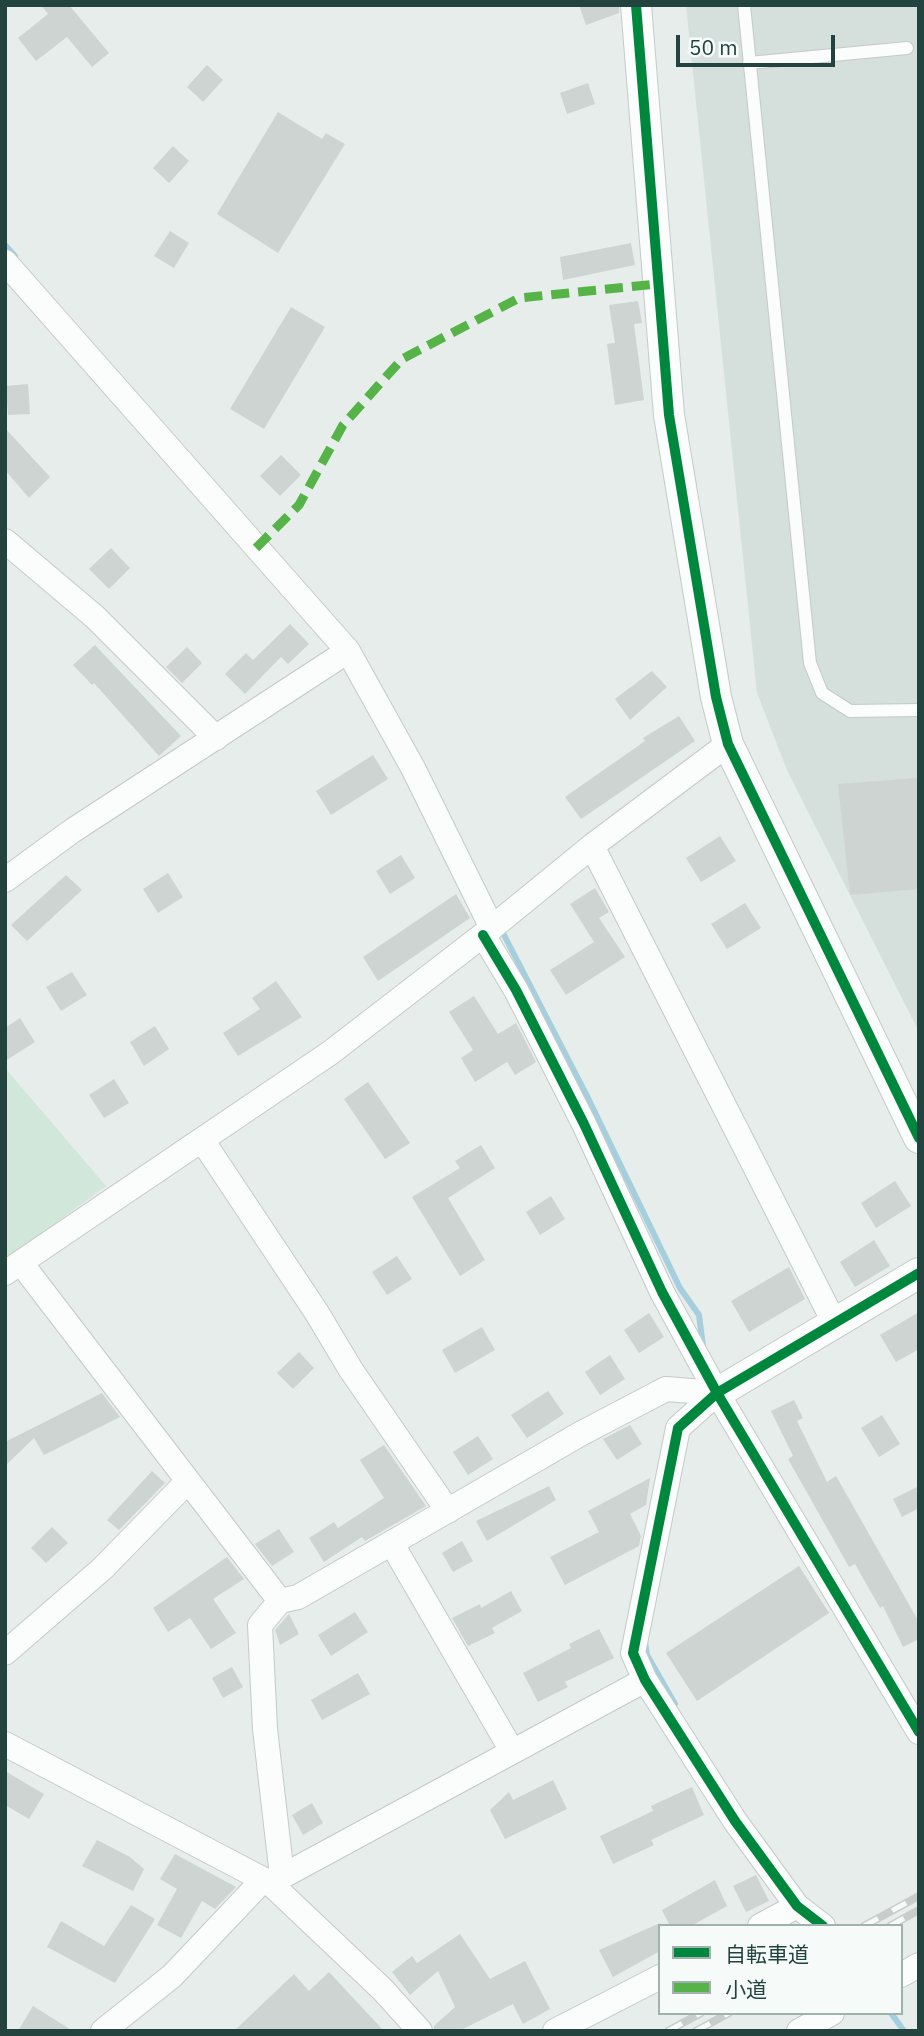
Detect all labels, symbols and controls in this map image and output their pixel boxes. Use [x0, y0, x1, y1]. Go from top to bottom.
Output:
scale bar [679, 21, 838, 65]
text: 50 m [689, 33, 738, 61]
legend [658, 1924, 903, 2015]
text: 自転車道 [725, 1940, 809, 1968]
text: 小道 [725, 1975, 767, 2003]

